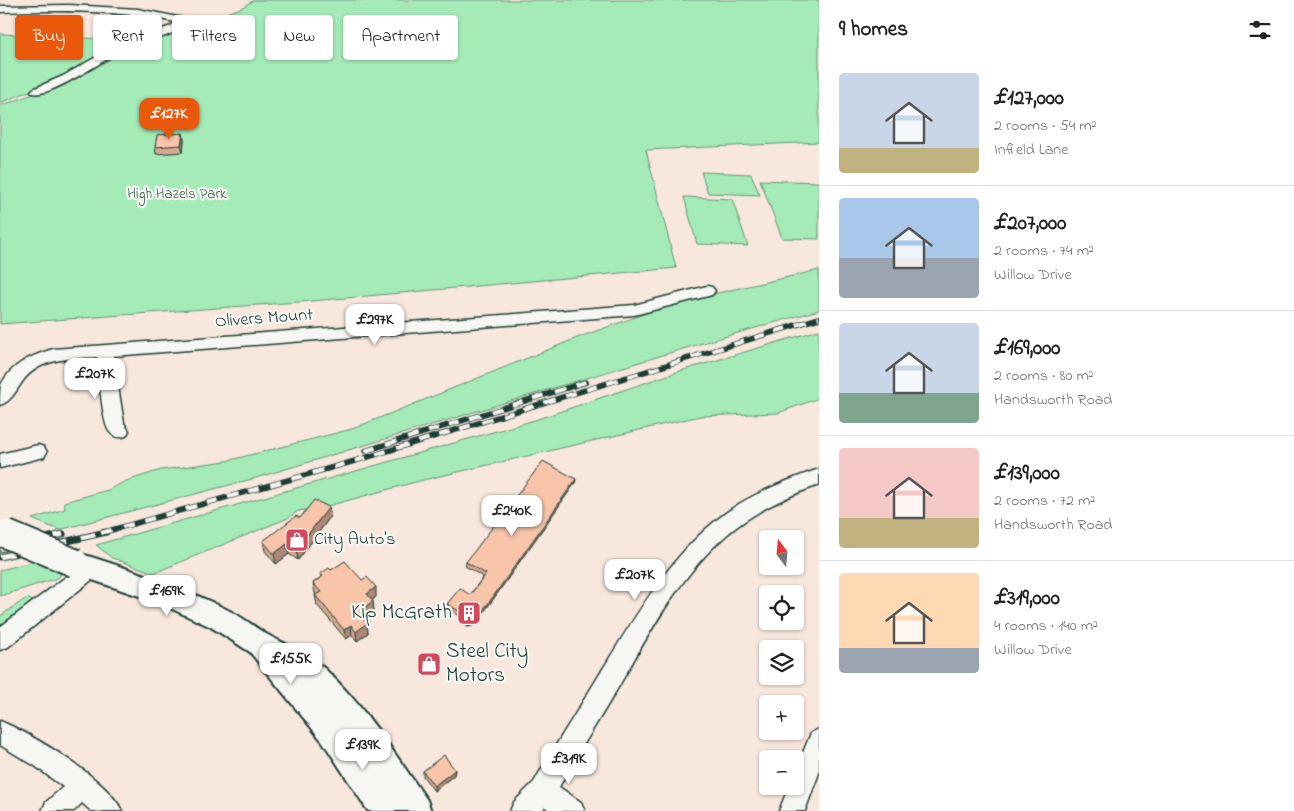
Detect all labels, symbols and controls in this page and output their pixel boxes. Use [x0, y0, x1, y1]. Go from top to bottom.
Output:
chip: Buy [15, 15, 83, 60]
chip: Rent [93, 15, 162, 60]
chip: Filters [172, 15, 255, 60]
chip: New [265, 15, 333, 60]
chip: Apartment [343, 15, 458, 60]
text: 9 homes [839, 15, 908, 45]
icon: filters [1246, 16, 1274, 44]
text: £127,000 [994, 84, 1064, 114]
icon: home [879, 93, 939, 153]
pin: £127K [134, 98, 204, 140]
text: £127K [150, 102, 188, 126]
text: 2 rooms · 54 m² [994, 114, 1096, 138]
text: Infield Lane [994, 138, 1068, 162]
park label: High Hazels Park [127, 183, 227, 206]
text: £207,000 [994, 209, 1066, 239]
icon: home [879, 218, 939, 278]
text: 2 rooms · 74 m² [994, 239, 1094, 263]
text: Willow Drive [994, 263, 1072, 287]
street label: Olivers Mount [214, 303, 314, 335]
pin: £297K [340, 304, 410, 346]
text: £297K [356, 308, 394, 332]
text: £169,000 [994, 334, 1060, 364]
icon: home [879, 343, 939, 403]
pin: £207K [60, 358, 130, 400]
text: £207K [75, 362, 115, 386]
text: 2 rooms · 80 m² [994, 364, 1094, 388]
text: Handsworth Road [994, 388, 1112, 412]
text: £139,000 [994, 459, 1060, 489]
icon: home [879, 468, 939, 528]
text: 2 rooms · 72 m² [994, 489, 1095, 513]
pin: £240K [477, 494, 547, 537]
text: £240K [492, 499, 532, 523]
text: Handsworth Road [994, 513, 1112, 537]
shop icon: City Auto's [284, 527, 310, 553]
place label: City Auto's [314, 527, 395, 553]
north arrow [759, 530, 804, 575]
map controls [759, 530, 804, 795]
pin: £207K [600, 558, 670, 601]
text: £207K [615, 563, 655, 587]
pin: £169K [132, 574, 202, 617]
text: £169K [150, 579, 184, 603]
text: £319,000 [994, 584, 1060, 614]
button: locate [759, 585, 804, 630]
icon: home [879, 593, 939, 653]
place label: Kip McGrath [351, 598, 452, 628]
building icon: Kip McGrath [456, 600, 482, 626]
text: 4 rooms · 140 m² [994, 614, 1098, 638]
place label: Steel City Motors [446, 637, 528, 691]
text: Willow Drive [994, 638, 1072, 662]
button: layers [759, 640, 804, 685]
pin: £155K [256, 642, 326, 685]
text: £155K [270, 647, 312, 671]
shop icon: Steel City Motors [416, 651, 442, 677]
button: + [759, 695, 804, 740]
pin: £139K [328, 728, 398, 771]
text: £139K [346, 733, 380, 757]
pin: £319K [534, 742, 604, 785]
text: £319K [552, 747, 586, 771]
button: − [759, 750, 804, 795]

